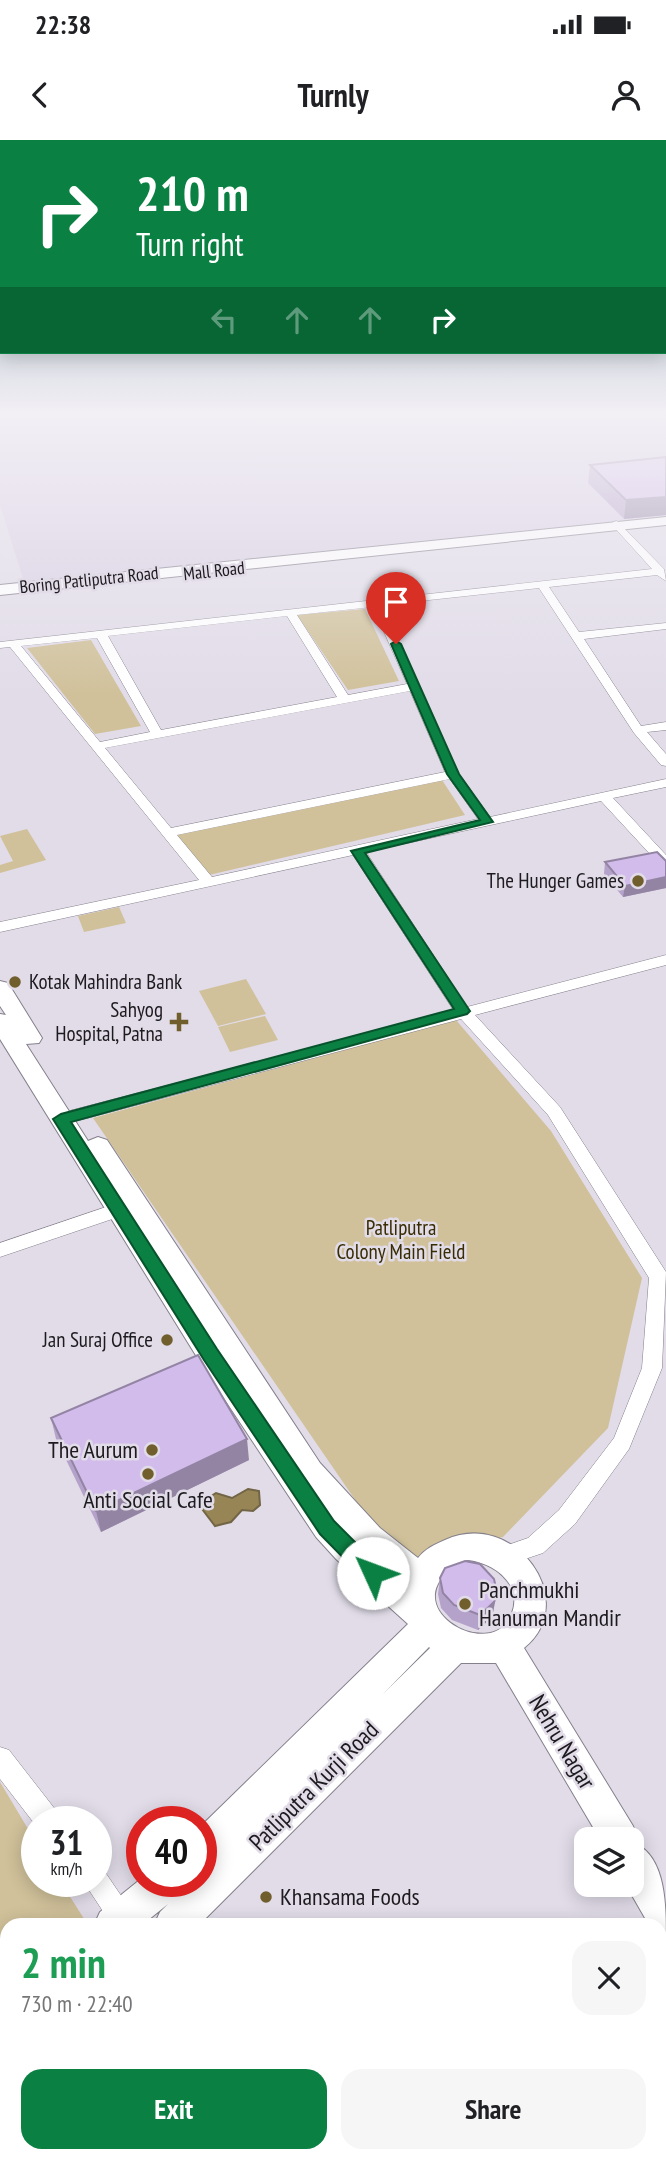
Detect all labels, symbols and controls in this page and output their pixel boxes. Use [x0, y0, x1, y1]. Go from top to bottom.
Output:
text: 22:38 [35, 8, 91, 41]
text: Turnly [297, 74, 369, 116]
icon: back [21, 76, 59, 114]
icon: person [607, 76, 645, 114]
text: 210 m [136, 161, 249, 225]
icon: right [21, 168, 112, 259]
text: Turn right [136, 223, 244, 265]
icon: left [205, 301, 243, 339]
icon: ahead [278, 301, 316, 339]
icon: ahead [351, 301, 389, 339]
icon: right [424, 301, 462, 339]
street label: Mall Road [182, 556, 246, 585]
street label: Boring Patliputra Road [18, 561, 160, 598]
pin [366, 572, 426, 644]
icon: arrive [377, 583, 415, 621]
place label: The Hunger Games [487, 867, 624, 894]
marker: The Hunger Games [630, 873, 646, 889]
place label: Kotak Mahindra Bank [29, 968, 182, 995]
marker: Kotak Mahindra Bank [7, 974, 23, 990]
place label: Sahyog Hospital, Patna [55, 996, 163, 1047]
marker: Sahyog Hospital, Patna [169, 1012, 189, 1032]
park label: Patliputra Colony Main Field [337, 1214, 465, 1265]
place label: Jan Suraj Office [42, 1326, 153, 1353]
marker: Jan Suraj Office [159, 1332, 175, 1348]
place label: The Aurum [48, 1434, 138, 1465]
marker: The Aurum [144, 1442, 160, 1458]
marker: Anti Social Cafe [140, 1466, 156, 1482]
place label: Anti Social Cafe [83, 1484, 213, 1515]
position arrow [336, 1536, 410, 1610]
place label: Panchmukhi Hanuman Mandir [479, 1574, 621, 1633]
marker: Panchmukhi Hanuman Mandir [457, 1596, 473, 1612]
street label: Nehru Nagar [522, 1689, 603, 1795]
street label: Patliputra Kurji Road [242, 1714, 385, 1857]
speed limit sign: 40 [126, 1806, 217, 1897]
text: 31 [50, 1819, 83, 1865]
map controls [574, 1827, 644, 1897]
button: layers [574, 1827, 644, 1897]
text: km/h [51, 1857, 82, 1880]
place label: Khansama Foods [280, 1881, 420, 1912]
marker: Khansama Foods [258, 1889, 274, 1905]
text: 2 min [21, 1935, 106, 1990]
button: close [572, 1941, 646, 2015]
text: 730 m · 22:40 [21, 1989, 133, 2018]
button: Exit [21, 2069, 327, 2149]
button: Share [341, 2069, 646, 2149]

